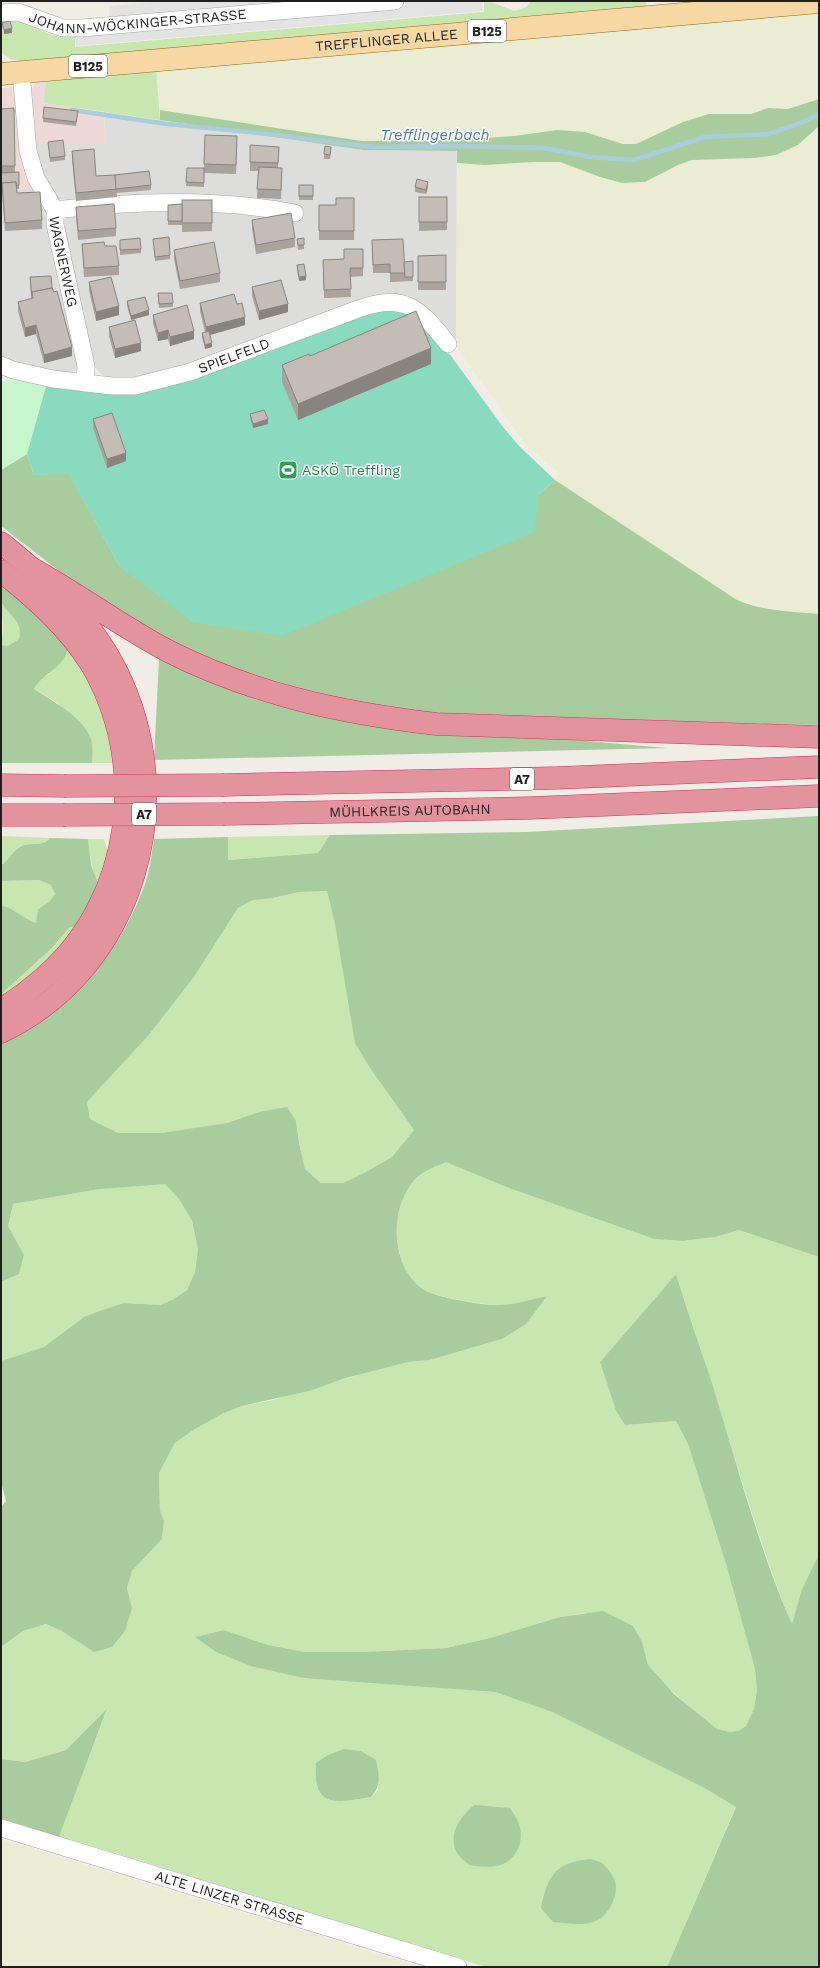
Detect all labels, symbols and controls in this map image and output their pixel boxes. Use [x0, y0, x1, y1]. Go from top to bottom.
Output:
street label: JOHANN-WÖCKINGER-STRASSE [27, 6, 247, 36]
road number: B125 [468, 20, 506, 42]
street label: TREFFLINGER ALLEE [315, 26, 459, 54]
road number: B125 [69, 55, 107, 77]
water label: Trefflingerbach [381, 126, 489, 144]
street label: WAGNERWEG [47, 216, 81, 308]
street label: SPIELFELD [196, 335, 272, 376]
sports icon: ASKÖ Treffling [277, 459, 299, 481]
place label: ASKÖ Treffling [302, 462, 400, 478]
road number: A7 [510, 768, 534, 790]
street label: MÜHLKREIS AUTOBAHN [329, 801, 491, 820]
road number: A7 [132, 803, 156, 825]
street label: ALTE LINZER STRASSE [153, 1867, 306, 1928]

